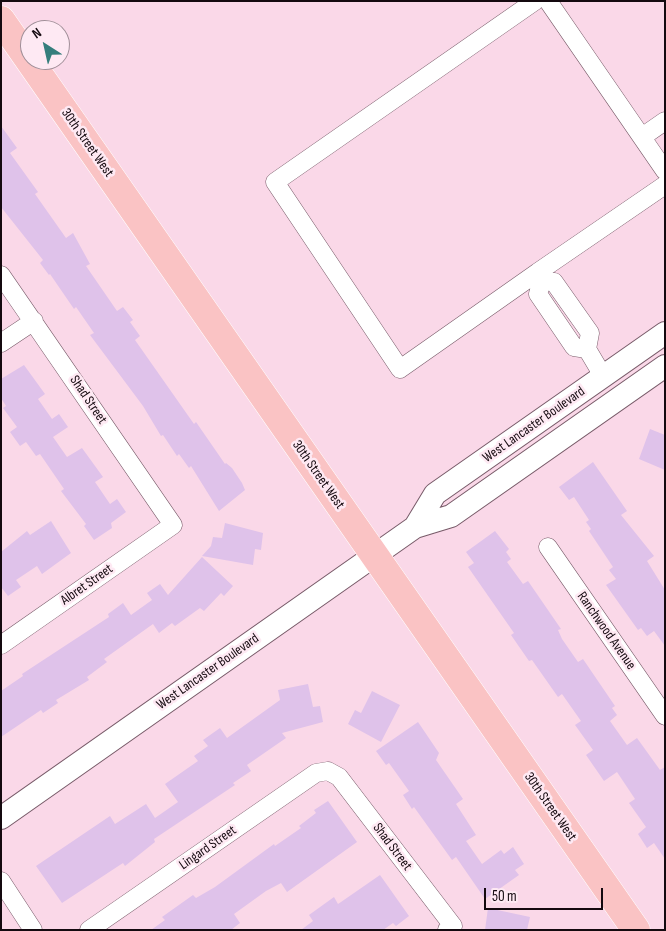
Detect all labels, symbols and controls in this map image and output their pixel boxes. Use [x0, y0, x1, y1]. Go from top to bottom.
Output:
north arrow [20, 20, 70, 70]
text: N [29, 24, 45, 42]
street label: 30th Street West [57, 105, 117, 181]
street label: Shad Street [66, 373, 110, 427]
street label: West Lancaster Boulevard [480, 384, 588, 466]
street label: 30th Street West [288, 437, 348, 513]
street label: Albret Street [58, 561, 116, 609]
street label: Ranchwood Avenue [573, 589, 639, 673]
street label: West Lancaster Boulevard [154, 631, 262, 713]
street label: 30th Street West [520, 769, 580, 845]
street label: Shad Street [369, 820, 415, 874]
street label: Lingard Street [176, 822, 240, 874]
scale bar [486, 878, 605, 910]
text: 50 m [492, 887, 517, 906]

